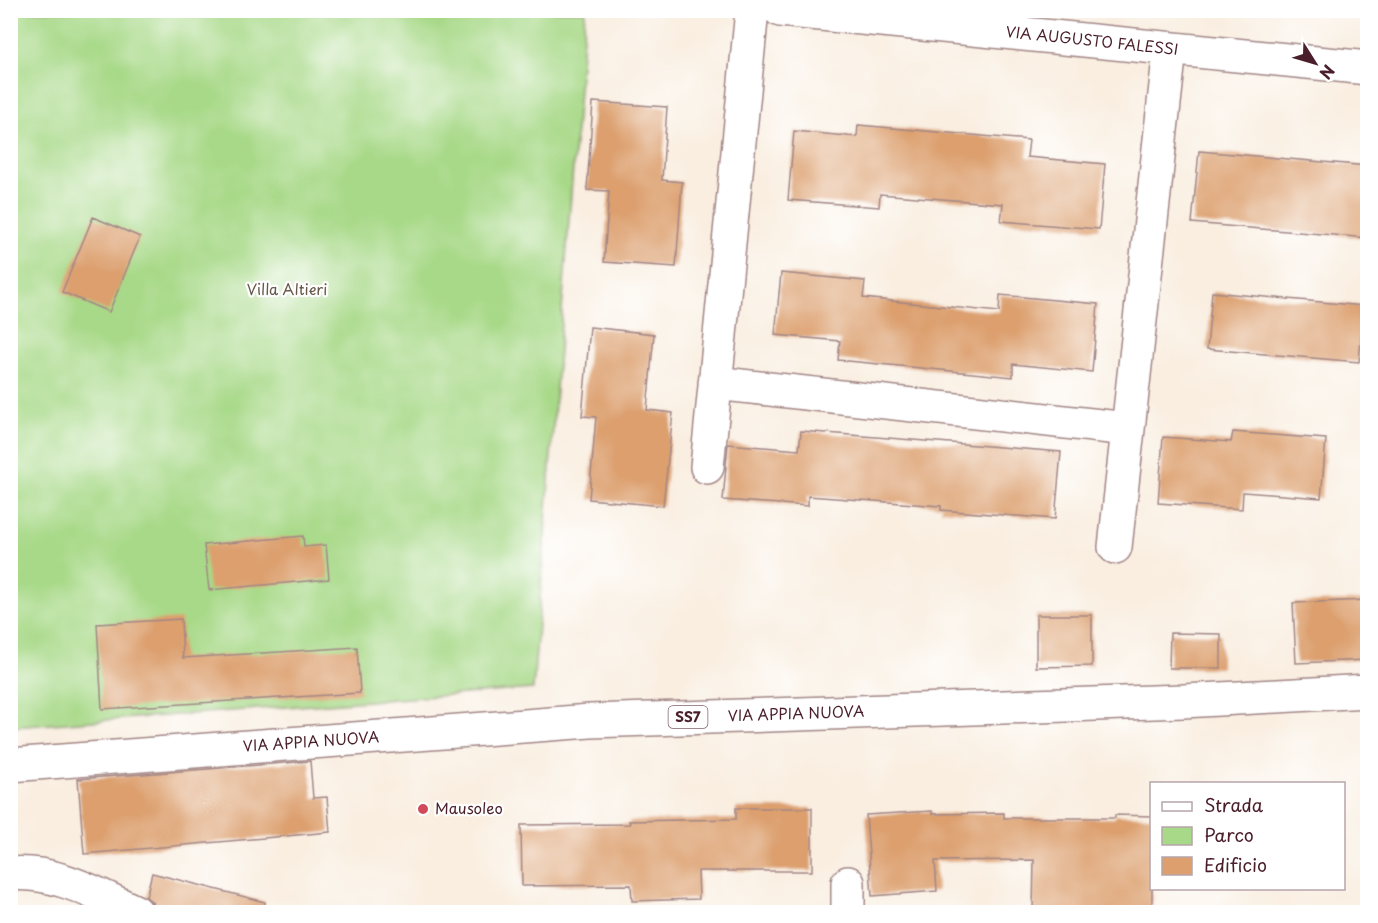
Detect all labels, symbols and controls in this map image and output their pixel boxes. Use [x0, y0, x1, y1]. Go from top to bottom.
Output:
street label: VIA AUGUSTO FALESSI [1005, 19, 1180, 60]
north arrow [1285, 33, 1345, 93]
text: N [1314, 60, 1341, 85]
park label: Villa Altieri [247, 277, 327, 300]
street label: VIA APPIA NUOVA [727, 699, 865, 726]
road number: SS7 [668, 706, 708, 728]
street label: VIA APPIA NUOVA [242, 724, 380, 757]
legend [1150, 782, 1345, 890]
text: Strada [1204, 791, 1264, 818]
place label: Mausoleo [435, 796, 503, 819]
marker: Mausoleo [416, 802, 430, 816]
text: Parco [1204, 821, 1254, 848]
text: Edificio [1204, 851, 1267, 878]

